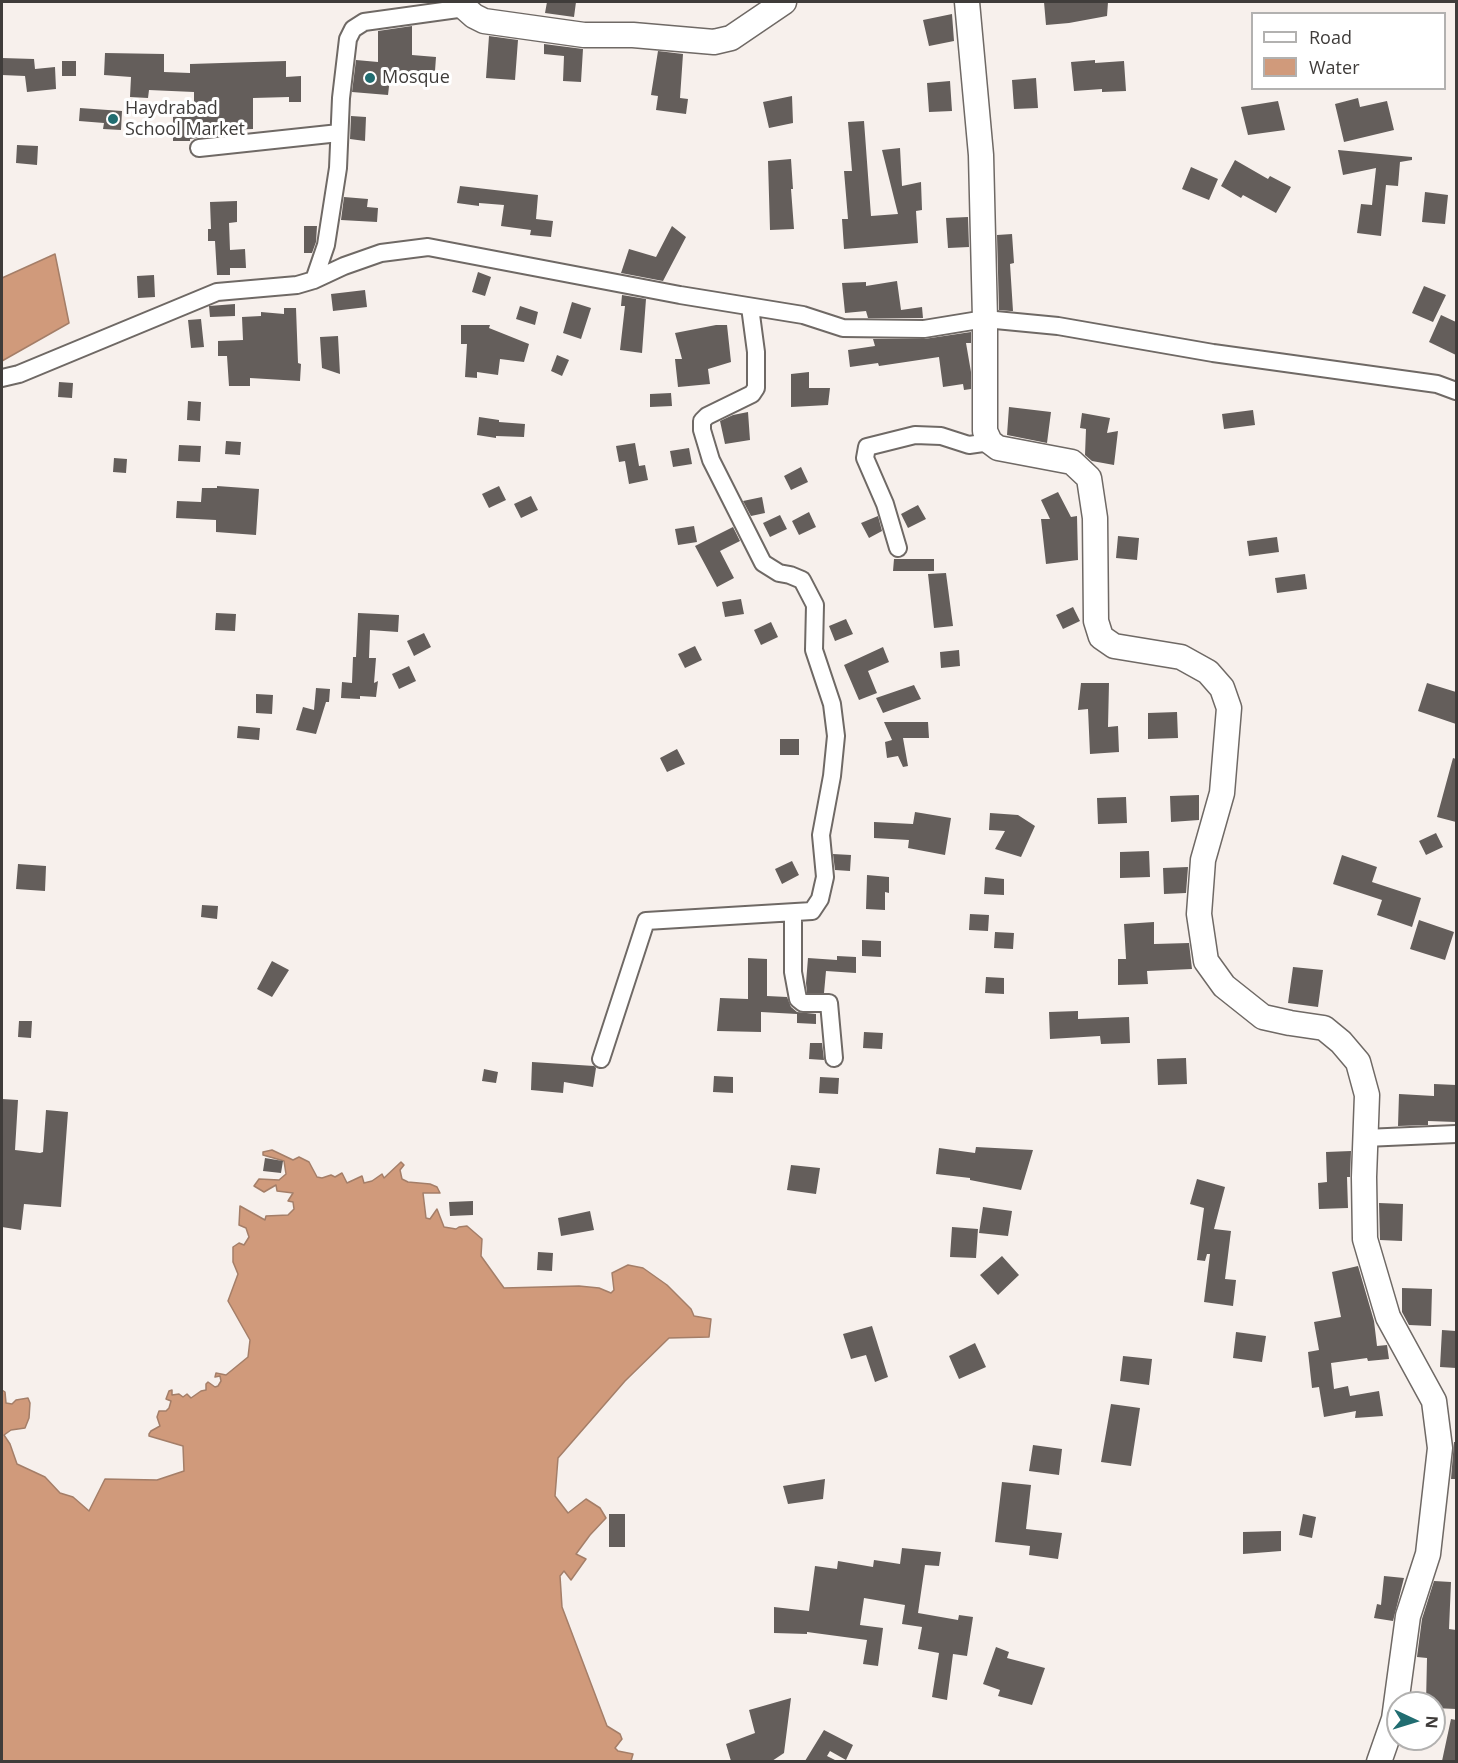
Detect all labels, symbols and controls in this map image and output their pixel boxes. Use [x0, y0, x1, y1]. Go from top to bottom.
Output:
legend [1251, 12, 1446, 90]
text: Road [1309, 25, 1352, 49]
text: Water [1309, 55, 1360, 79]
place label: Mosque [382, 67, 450, 89]
marker: Mosque [363, 71, 377, 85]
place label: Haydrabad School Market [125, 98, 245, 140]
marker: Haydrabad School Market [106, 112, 120, 126]
north arrow [1386, 1691, 1446, 1751]
text: N [1421, 1715, 1443, 1729]

